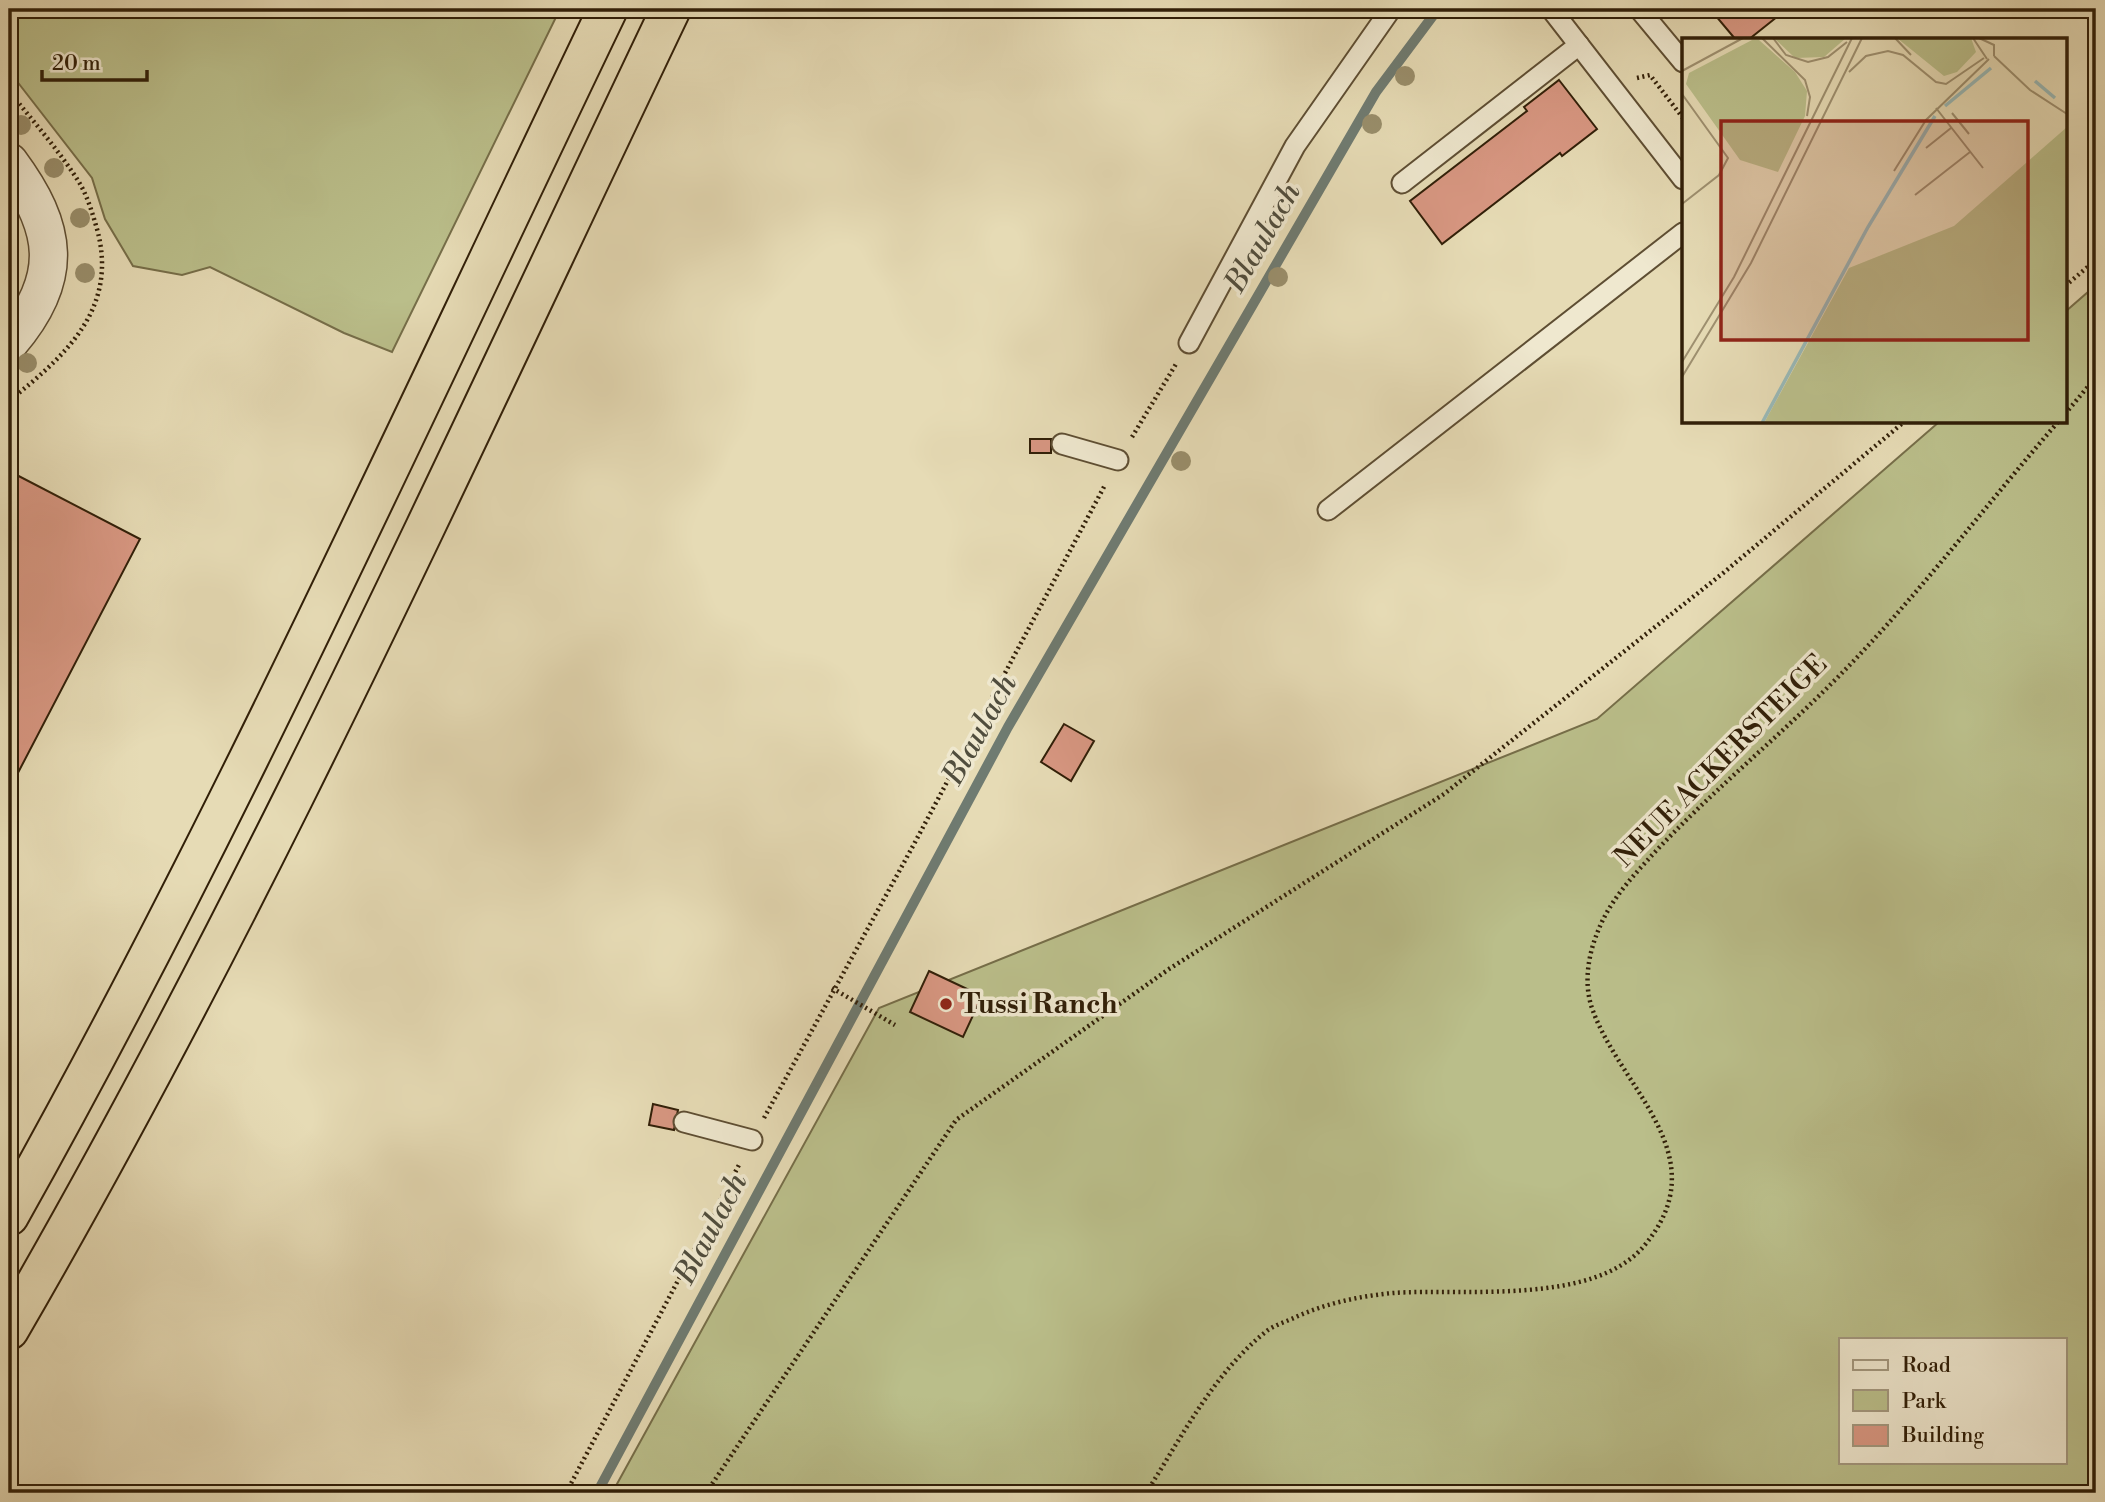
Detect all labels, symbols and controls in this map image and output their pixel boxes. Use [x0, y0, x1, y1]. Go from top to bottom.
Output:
scale bar [42, 38, 147, 82]
inset map [1682, 38, 2066, 424]
text: 20 m [52, 51, 101, 77]
water label: Blaulach [1216, 176, 1310, 300]
street label: NEUE ACKERSTEIGE [1607, 647, 1835, 875]
water label: Blaulach [934, 668, 1026, 793]
place label: Tussi Ranch [960, 987, 1118, 1022]
marker: Tussi Ranch [938, 996, 954, 1012]
water label: Blaulach [665, 1167, 756, 1292]
legend [1839, 1338, 2066, 1464]
text: Road [1902, 1353, 1951, 1379]
text: Park [1902, 1389, 1947, 1415]
text: Building [1901, 1423, 1984, 1449]

